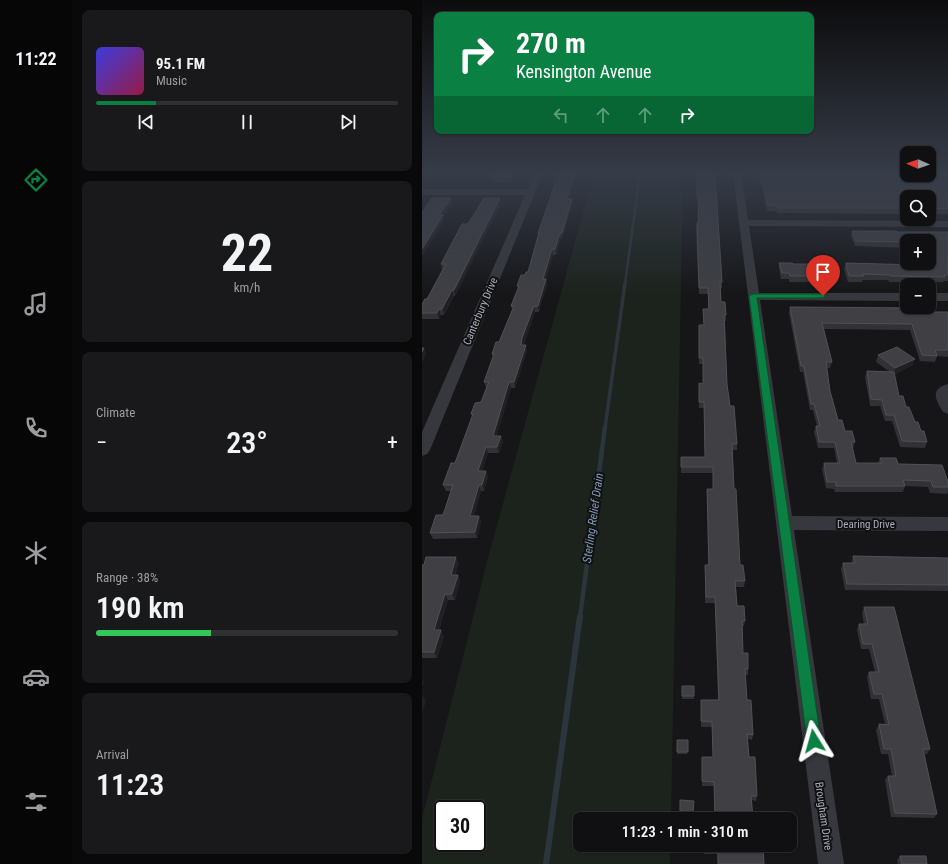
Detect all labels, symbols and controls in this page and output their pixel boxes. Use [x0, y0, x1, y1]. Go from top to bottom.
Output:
text: 270 m [516, 27, 586, 60]
icon: right [450, 28, 502, 80]
text: 11:22 [15, 48, 57, 69]
text: 95.1 FM [156, 55, 205, 73]
text: Kensington Avenue [516, 61, 652, 82]
text: Music [156, 73, 187, 88]
icon: left [550, 104, 572, 126]
icon: ahead [592, 104, 614, 126]
icon: ahead [634, 104, 656, 126]
icon: right [676, 104, 698, 126]
icon: previous [135, 111, 157, 133]
icon: pause [236, 111, 258, 133]
icon: next [337, 111, 359, 133]
north arrow [900, 146, 936, 182]
map controls [900, 146, 936, 314]
icon: directions [22, 166, 50, 194]
button: search [900, 190, 936, 226]
text: 22 [221, 223, 273, 284]
button: + [900, 234, 936, 270]
pin [806, 255, 840, 296]
icon: arrive [812, 261, 834, 283]
street label: Canterbury Drive [460, 276, 500, 347]
button: − [900, 278, 936, 314]
text: km/h [234, 280, 260, 295]
icon: music [22, 290, 50, 318]
text: Climate [96, 405, 135, 420]
icon: phone [22, 414, 50, 442]
text: 23° [226, 425, 268, 460]
text: − [96, 430, 107, 455]
text: + [387, 430, 398, 455]
water label: Sterling Relief Drain [580, 472, 606, 564]
street label: Dearing Drive [837, 518, 895, 531]
icon: climate [22, 539, 50, 567]
text: Range · 38% [96, 570, 158, 585]
text: 190 km [96, 590, 185, 625]
icon: car [22, 663, 50, 691]
position arrow [793, 720, 835, 762]
text: Arrival [96, 747, 129, 762]
text: 11:23 [96, 767, 164, 802]
street label: Brougham Drive [812, 781, 835, 851]
icon: filters [22, 788, 50, 816]
speed limit sign: 30 [434, 800, 486, 852]
text: 11:23 · 1 min · 310 m [622, 823, 748, 841]

